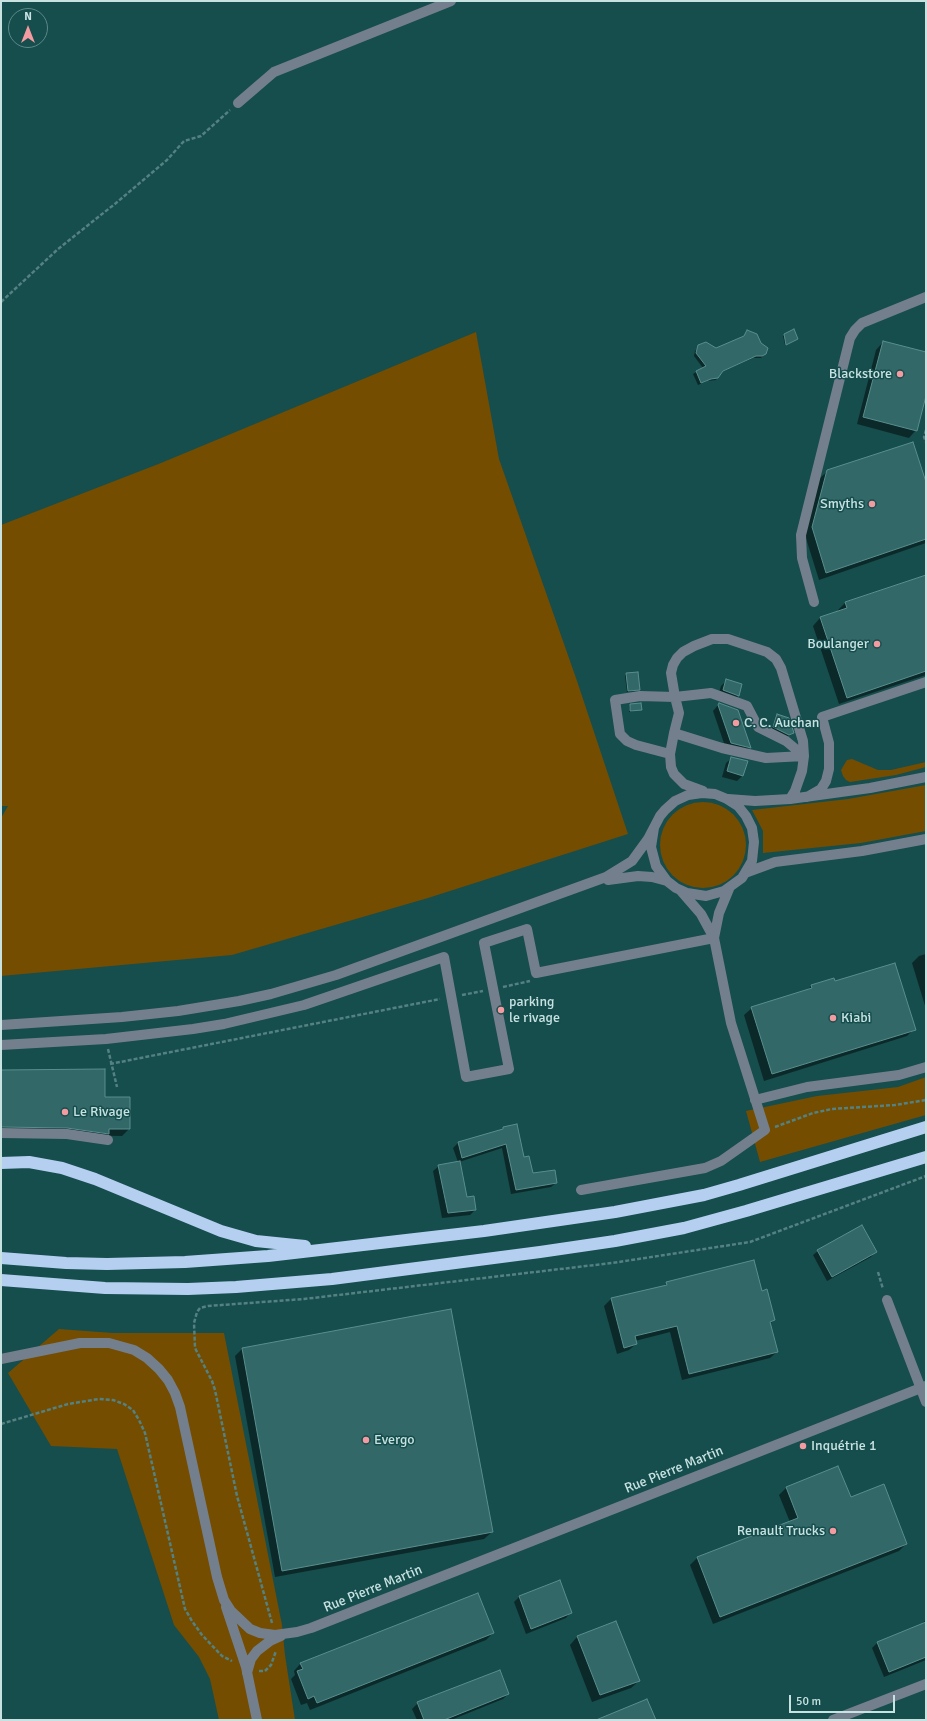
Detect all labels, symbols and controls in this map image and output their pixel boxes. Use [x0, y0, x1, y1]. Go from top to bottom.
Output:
north arrow [8, 8, 48, 48]
text: N [24, 10, 32, 23]
place label: Blackstore [829, 366, 892, 382]
marker: Blackstore [895, 369, 905, 379]
place label: Smyths [820, 496, 864, 512]
marker: Smyths [867, 499, 877, 509]
place label: Boulanger [807, 636, 869, 652]
marker: Boulanger [872, 639, 882, 649]
place label: C. C. Auchan [744, 715, 819, 731]
marker: C. C. Auchan [731, 718, 741, 728]
place label: parking le rivage [509, 994, 560, 1026]
marker: parking le rivage [496, 1005, 506, 1015]
place label: Kiabi [841, 1010, 871, 1026]
marker: Kiabi [828, 1013, 838, 1023]
place label: Le Rivage [73, 1104, 130, 1120]
marker: Le Rivage [60, 1107, 70, 1117]
place label: Evergo [374, 1432, 415, 1448]
marker: Evergo [361, 1435, 371, 1445]
place label: Inquétrie 1 [811, 1438, 877, 1454]
marker: Inquétrie 1 [798, 1441, 808, 1451]
street label: Rue Pierre Martin [622, 1443, 726, 1497]
place label: Renault Trucks [737, 1523, 825, 1539]
marker: Renault Trucks [828, 1526, 838, 1536]
street label: Rue Pierre Martin [321, 1562, 425, 1616]
scale bar [791, 1687, 897, 1713]
text: 50 m [796, 1694, 821, 1709]

